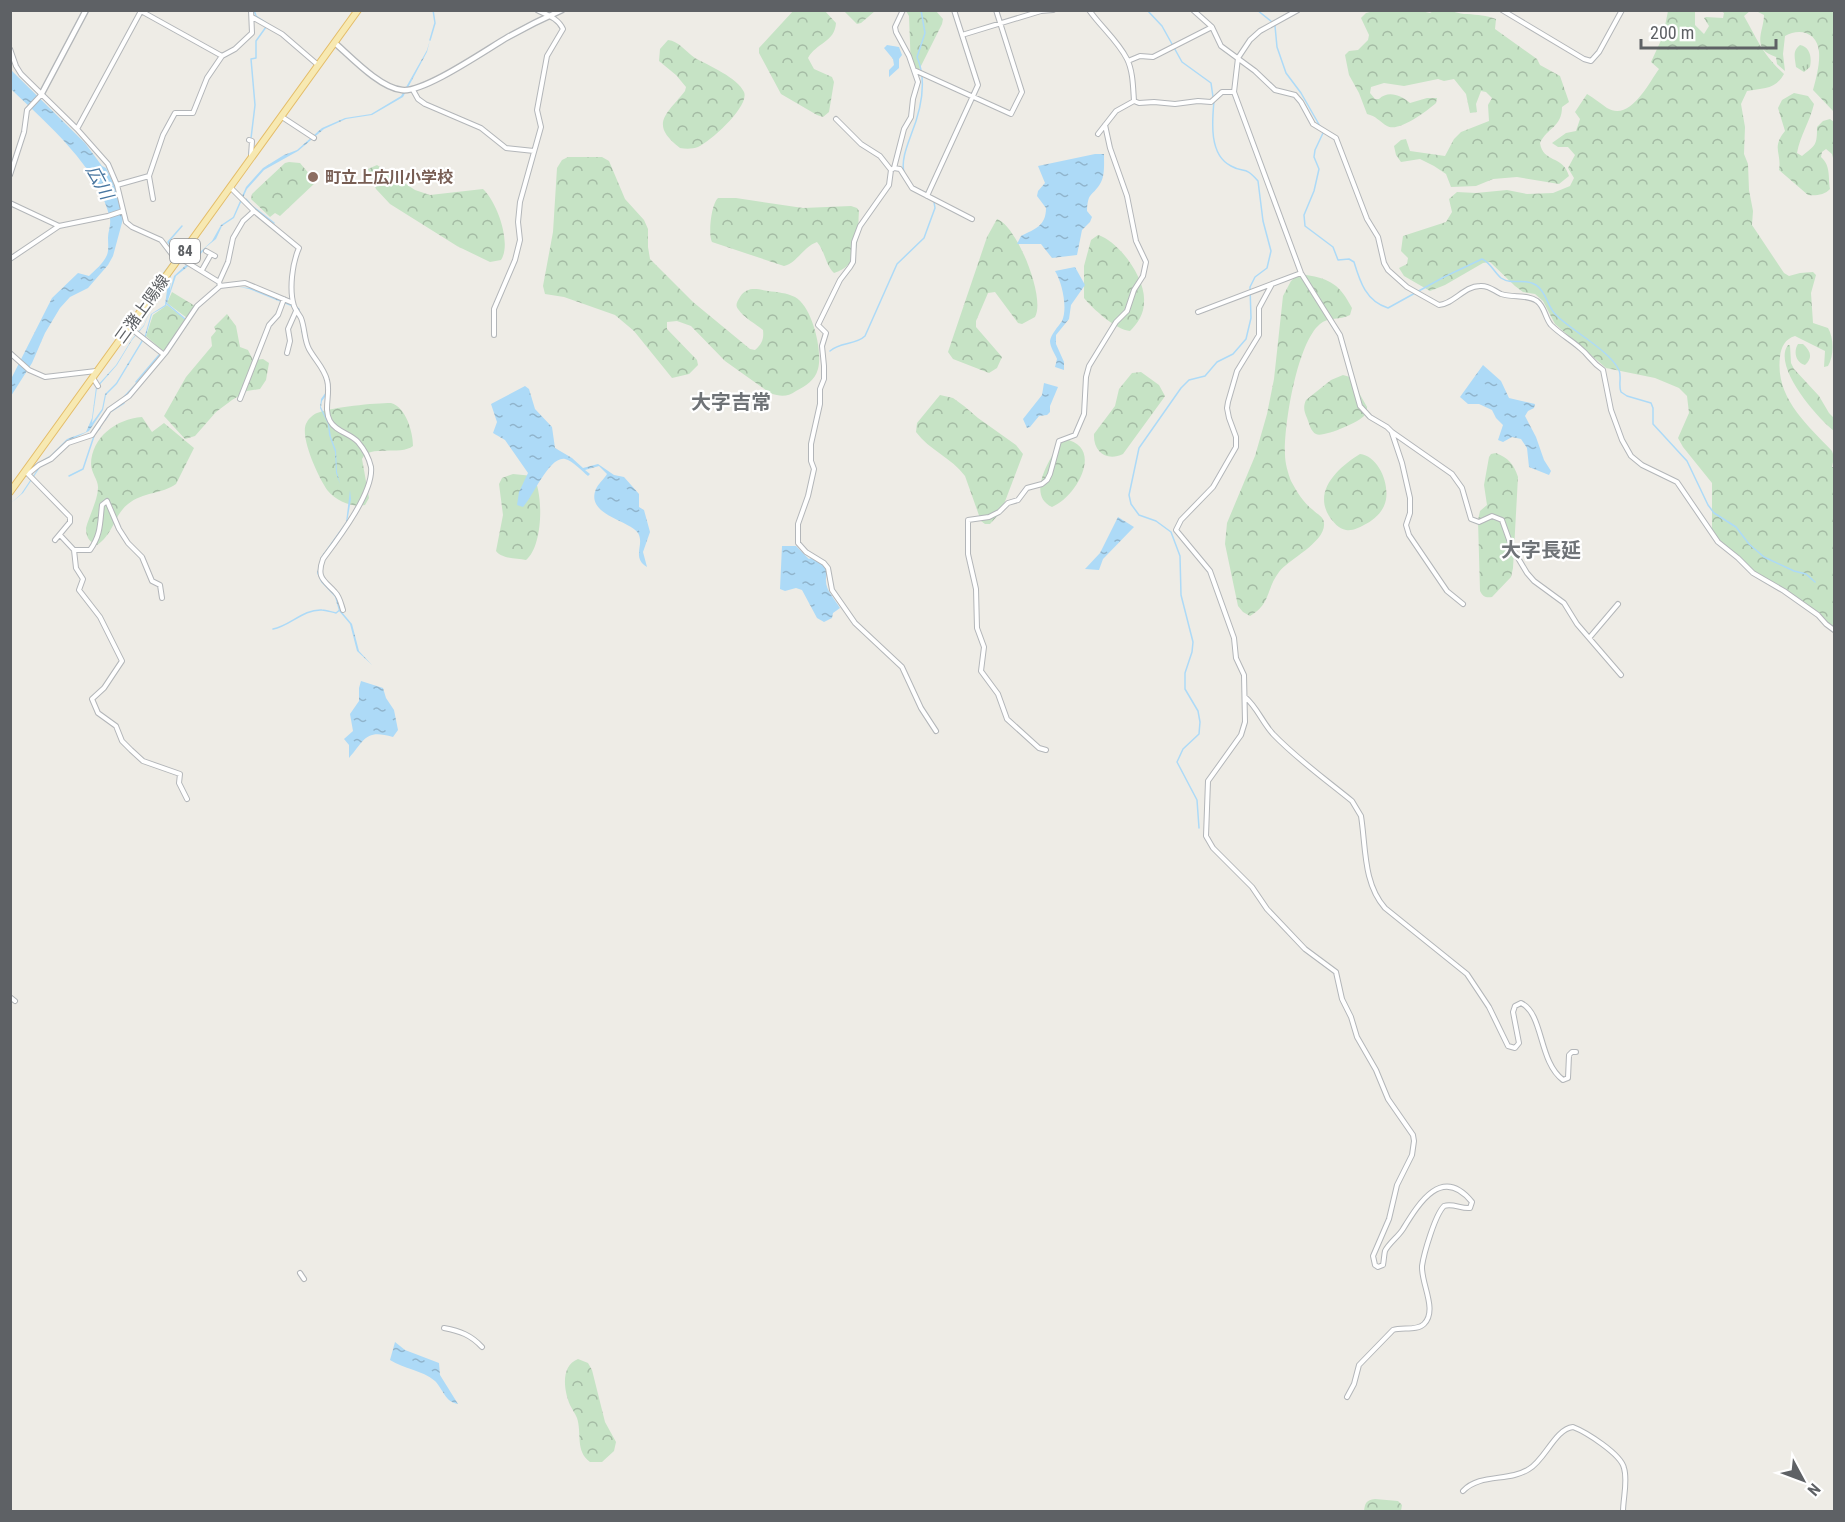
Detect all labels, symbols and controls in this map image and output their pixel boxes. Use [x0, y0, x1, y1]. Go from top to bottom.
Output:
scale bar [1641, 12, 1776, 50]
text: 200 m [1650, 22, 1694, 43]
water label: 広川 [82, 161, 119, 205]
place label: 町立上広川小学校 [325, 168, 453, 187]
marker: 町立上広川小学校 [306, 170, 320, 184]
road number: 84 [170, 239, 200, 263]
street label: 三潴上陽線 [111, 271, 173, 347]
district label: 大字吉常 [691, 390, 771, 414]
district label: 大字長延 [1501, 538, 1581, 562]
north arrow [1773, 1450, 1833, 1510]
text: N [1804, 1480, 1824, 1499]

